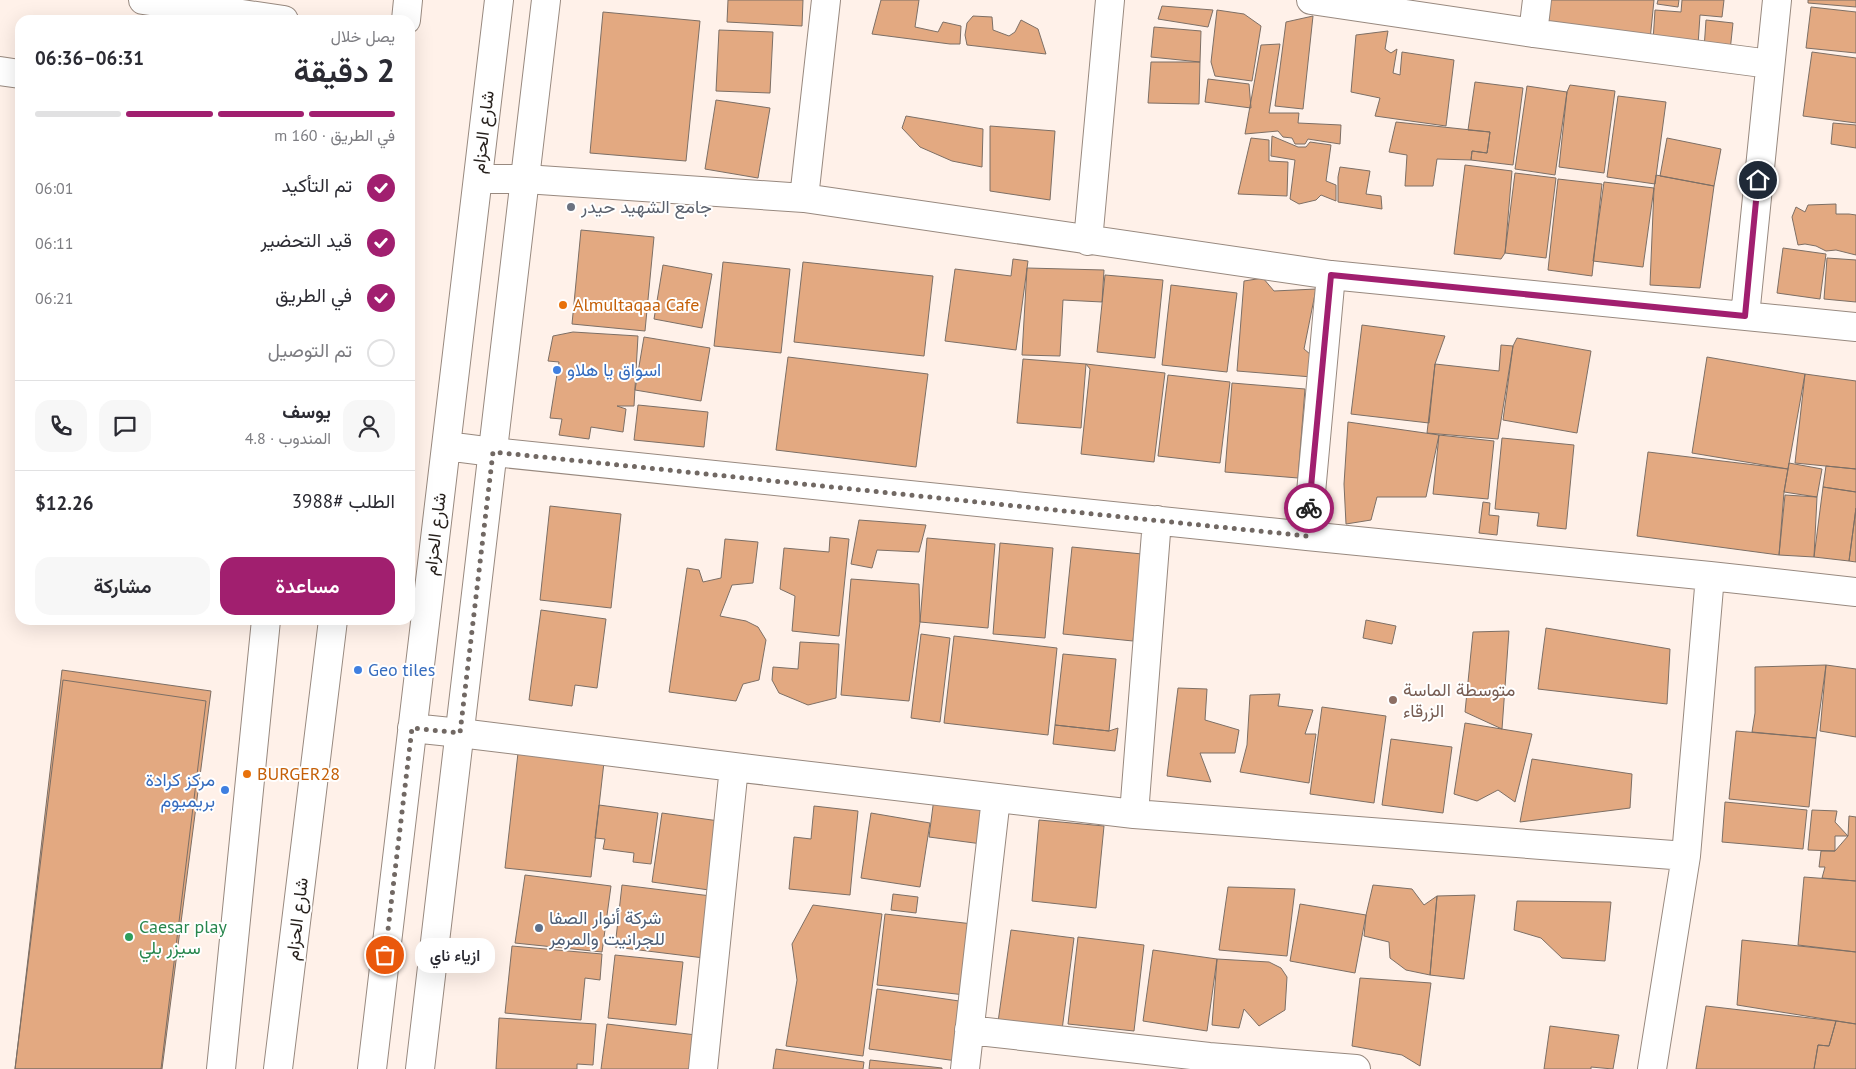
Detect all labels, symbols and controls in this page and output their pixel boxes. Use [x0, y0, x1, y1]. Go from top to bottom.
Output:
text: يصل خلال [331, 26, 395, 46]
text: 06:31–06:36 [35, 46, 144, 70]
text: 2 دقيقة [294, 49, 395, 91]
street label: شارع الحزام [466, 89, 500, 175]
text: في الطريق · 160 m [274, 125, 395, 145]
pin [1737, 159, 1779, 201]
icon: home [1744, 166, 1772, 194]
text: تم التأكيد [282, 173, 352, 197]
icon: check [367, 174, 395, 202]
text: 06:01 [35, 178, 73, 198]
place label: جامع الشهيد حيدر [580, 195, 712, 219]
marker: جامع الشهيد حيدر [565, 201, 577, 213]
text: قيد التحضير [260, 228, 352, 252]
icon: check [367, 229, 395, 257]
text: 06:11 [35, 233, 73, 253]
text: في الطريق [275, 283, 352, 307]
icon: check [367, 284, 395, 312]
text: 06:21 [35, 288, 73, 308]
place label: Almultaqaa Cafe [573, 293, 699, 316]
marker: Almultaqaa Cafe [557, 299, 569, 311]
text: تم التوصيل [268, 338, 352, 362]
place label: اسواق يا هلاو [567, 358, 661, 381]
marker: اسواق يا هلاو [551, 364, 563, 376]
text: يوسف [282, 399, 331, 423]
button: phone [35, 400, 87, 452]
button: chat [99, 400, 151, 452]
button: person [343, 400, 395, 452]
text: المندوب · 4.8 [245, 428, 331, 448]
courier [1284, 483, 1334, 533]
text: الطلب #3988 [292, 489, 395, 513]
text: $12.26 [35, 491, 94, 515]
street label: شارع الحزام [418, 491, 452, 577]
icon: bike [1295, 494, 1323, 522]
button: مشاركة [35, 557, 210, 615]
button: مساعدة [220, 557, 395, 615]
place label: Geo tiles [368, 658, 435, 681]
marker: Geo tiles [352, 664, 364, 676]
place label: متوسطة الماسة الزرقاء [1403, 678, 1515, 722]
marker: متوسطة الماسة الزرقاء [1387, 694, 1399, 706]
place label: BURGER28 [257, 762, 340, 785]
place label: مركز كرادة بريميوم [145, 768, 215, 813]
marker: BURGER28 [241, 768, 253, 780]
marker: مركز كرادة بريميوم [219, 784, 231, 796]
street label: شارع الحزام [280, 876, 314, 962]
place label: شركة أنوار الصفا للجرانيت والمرمر [548, 906, 665, 950]
place label: Caesar play سيزر بلي [139, 915, 227, 963]
marker: شركة أنوار الصفا للجرانيت والمرمر [533, 922, 545, 934]
marker: Caesar play سيزر بلي [123, 931, 135, 943]
pin [364, 934, 406, 976]
callout: ازياء ناي [415, 938, 495, 972]
icon: bag [371, 941, 399, 969]
text: ازياء ناي [430, 945, 480, 965]

